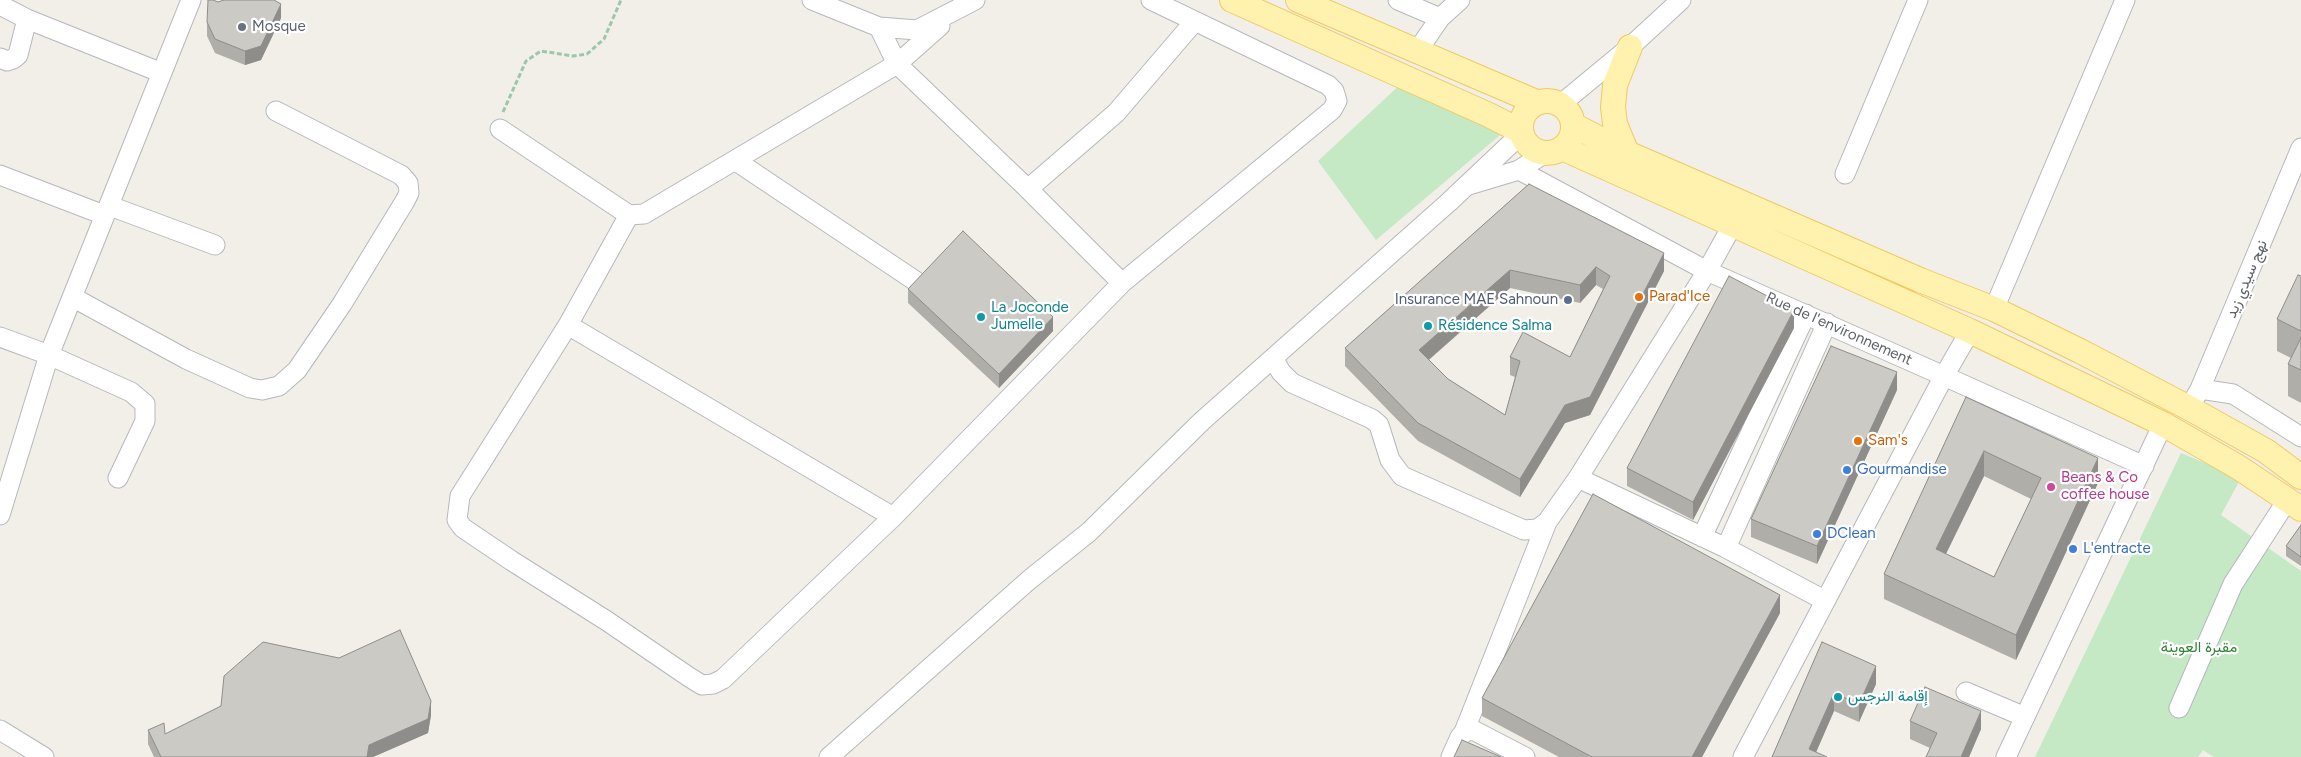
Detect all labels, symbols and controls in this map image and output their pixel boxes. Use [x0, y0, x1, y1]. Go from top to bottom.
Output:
place label: Mosque [252, 18, 306, 36]
marker: Mosque [236, 21, 248, 33]
street label: نهج سيدي زيد [2222, 237, 2272, 321]
place label: Parad'Ice [1649, 288, 1710, 306]
street label: Rue de l'environnement [1763, 289, 1915, 369]
place label: Insurance MAE Sahnoun [1395, 291, 1558, 309]
marker: Parad'Ice [1633, 291, 1645, 303]
marker: Insurance MAE Sahnoun [1562, 294, 1574, 306]
place label: La Joconde Jumelle [991, 299, 1069, 334]
marker: La Joconde Jumelle [975, 311, 987, 323]
place label: Résidence Salma [1438, 317, 1552, 335]
marker: Résidence Salma [1422, 320, 1434, 332]
place label: Sam's [1868, 432, 1908, 450]
marker: Sam's [1852, 435, 1864, 447]
place label: Gourmandise [1857, 461, 1947, 479]
marker: Gourmandise [1841, 464, 1853, 476]
place label: Beans & Co coffee house [2061, 469, 2150, 504]
marker: Beans & Co coffee house [2045, 481, 2057, 493]
place label: DClean [1827, 525, 1876, 543]
marker: DClean [1811, 528, 1823, 540]
place label: L'entracte [2083, 540, 2151, 558]
marker: L'entracte [2067, 543, 2079, 555]
park label: مقبرة العوينة [2161, 639, 2237, 657]
place label: إقامة النرجس [1848, 688, 1928, 706]
marker: إقامة النرجس [1832, 691, 1844, 703]

